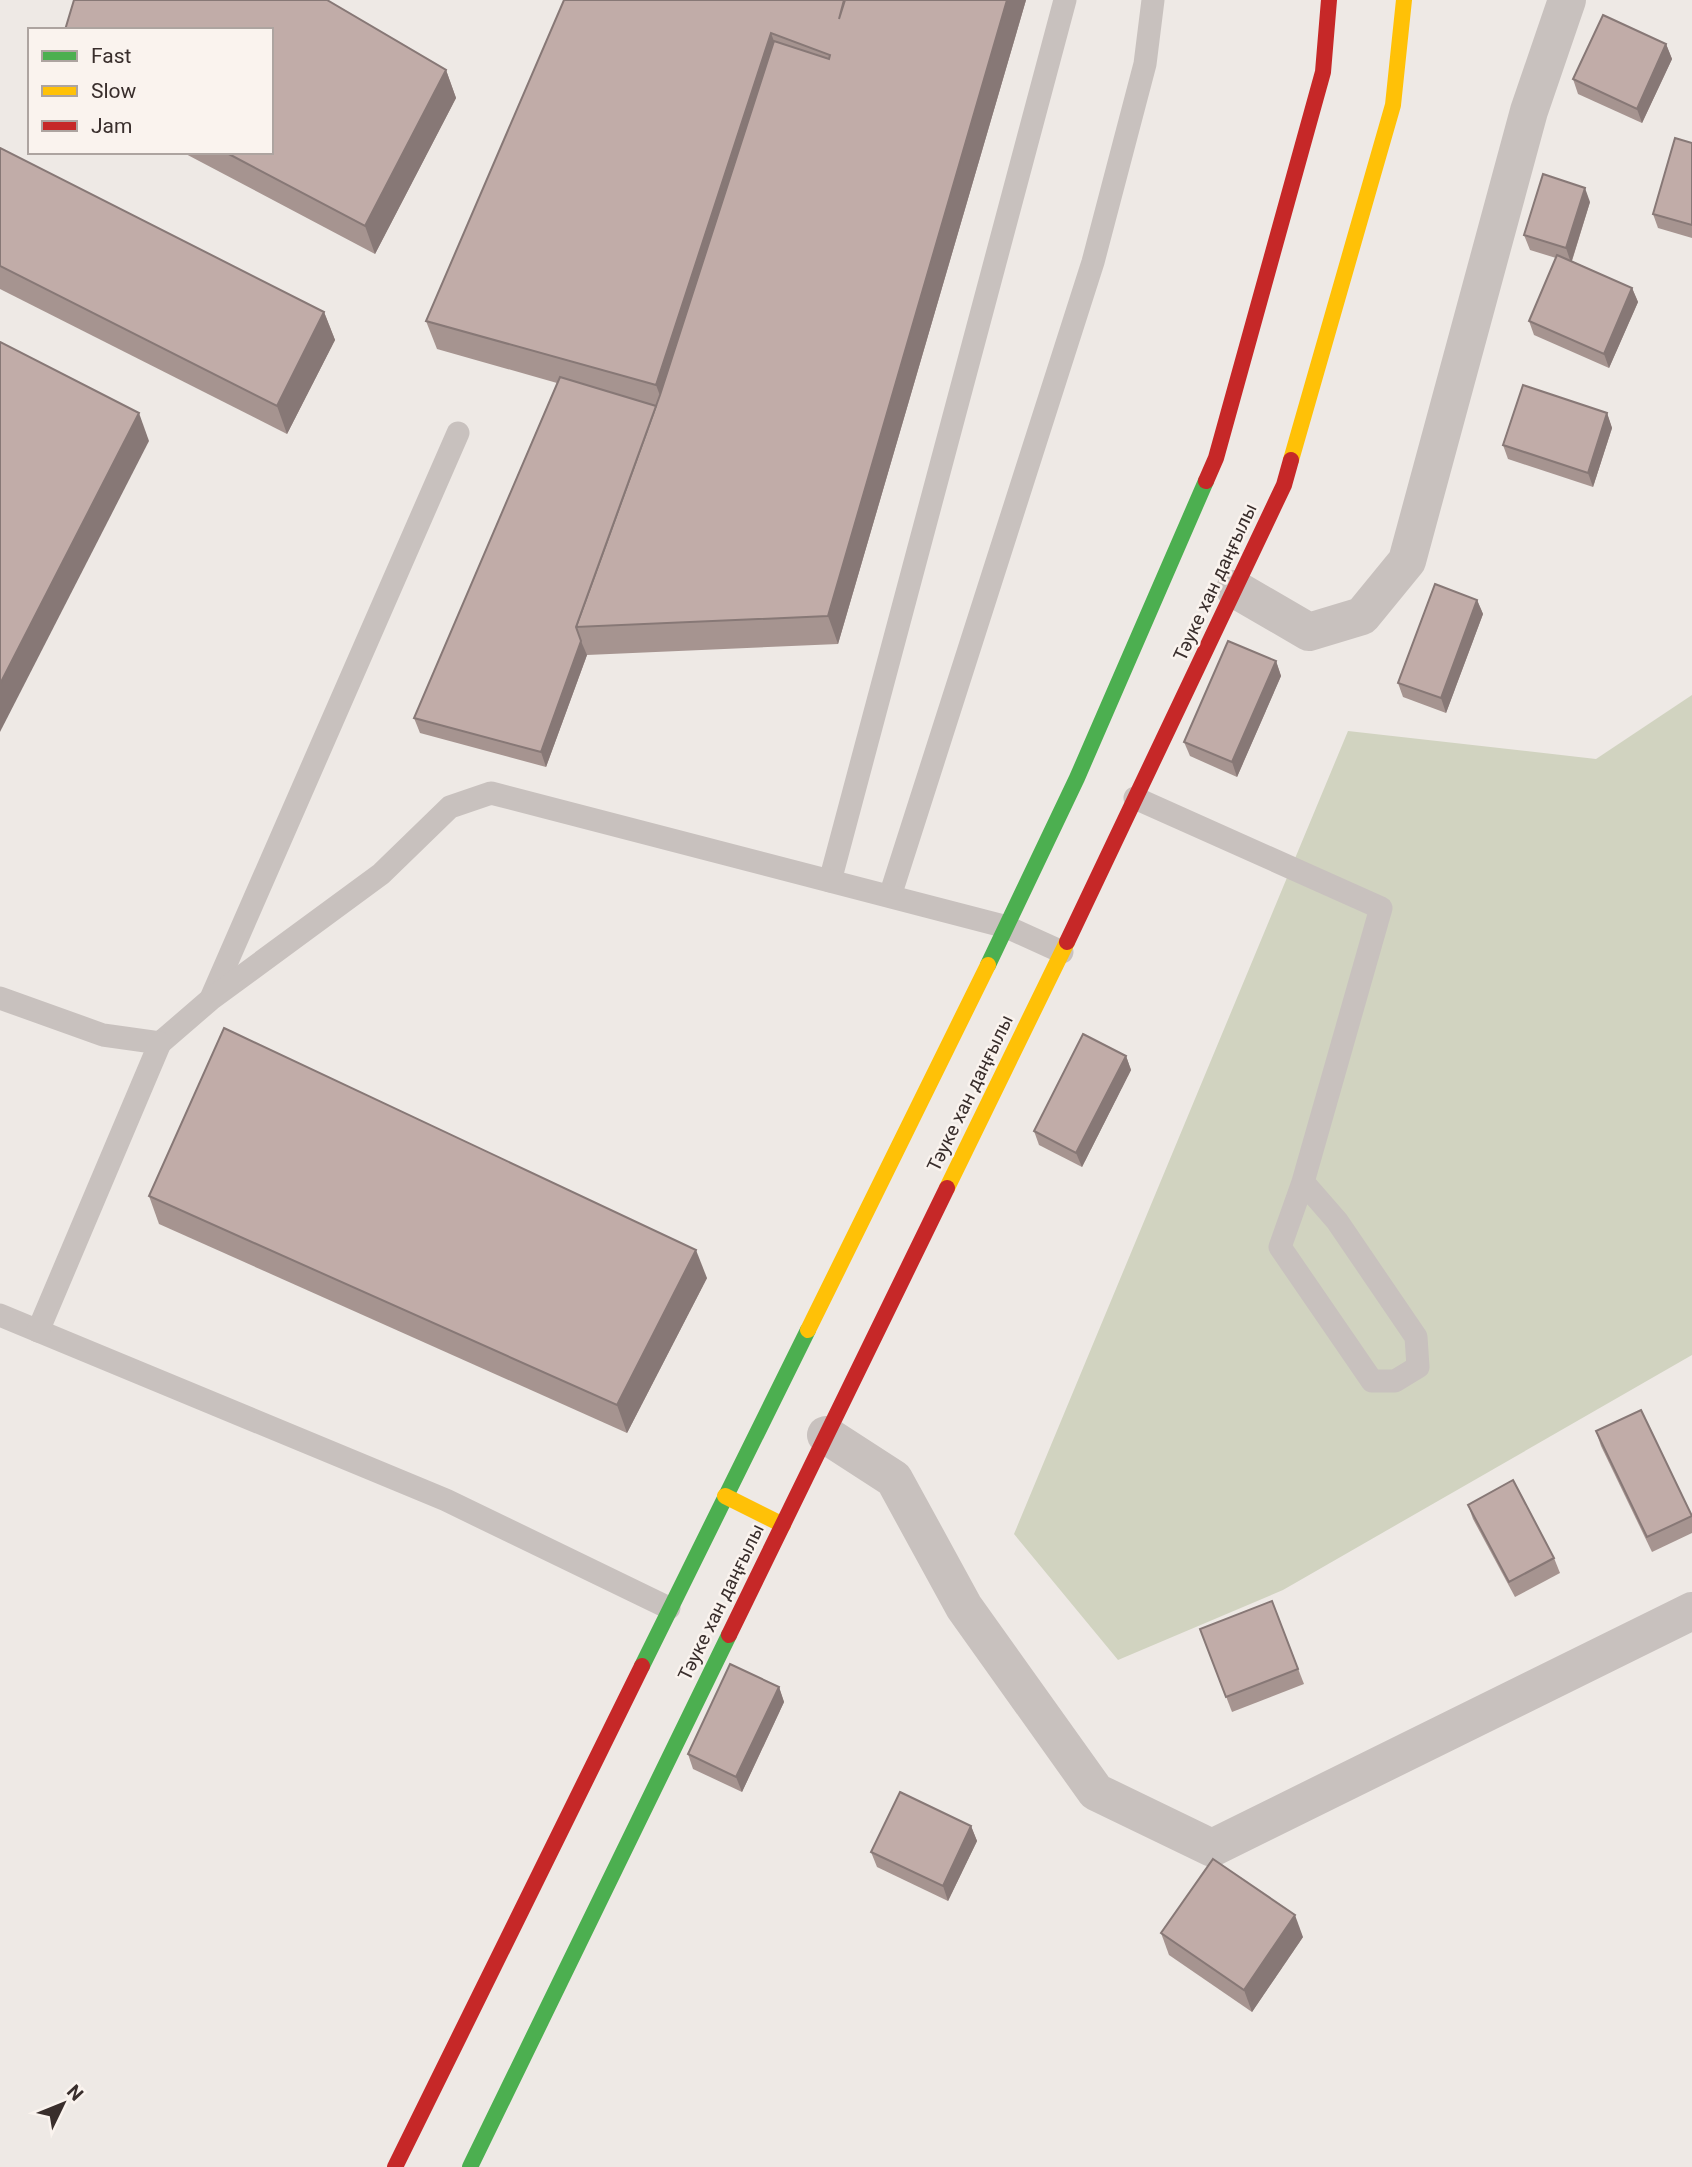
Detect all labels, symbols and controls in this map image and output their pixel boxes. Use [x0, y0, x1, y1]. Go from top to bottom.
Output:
legend [28, 28, 273, 154]
text: Fast [91, 44, 132, 68]
text: Slow [91, 79, 137, 103]
text: Jam [91, 114, 132, 138]
street label: Тәуке хан даңғылы [1168, 499, 1262, 665]
street label: Тәуке хан даңғылы [922, 1011, 1018, 1175]
street label: Тәуке хан даңғылы [673, 1520, 769, 1684]
north arrow [28, 2069, 98, 2139]
text: N [62, 2080, 88, 2105]

